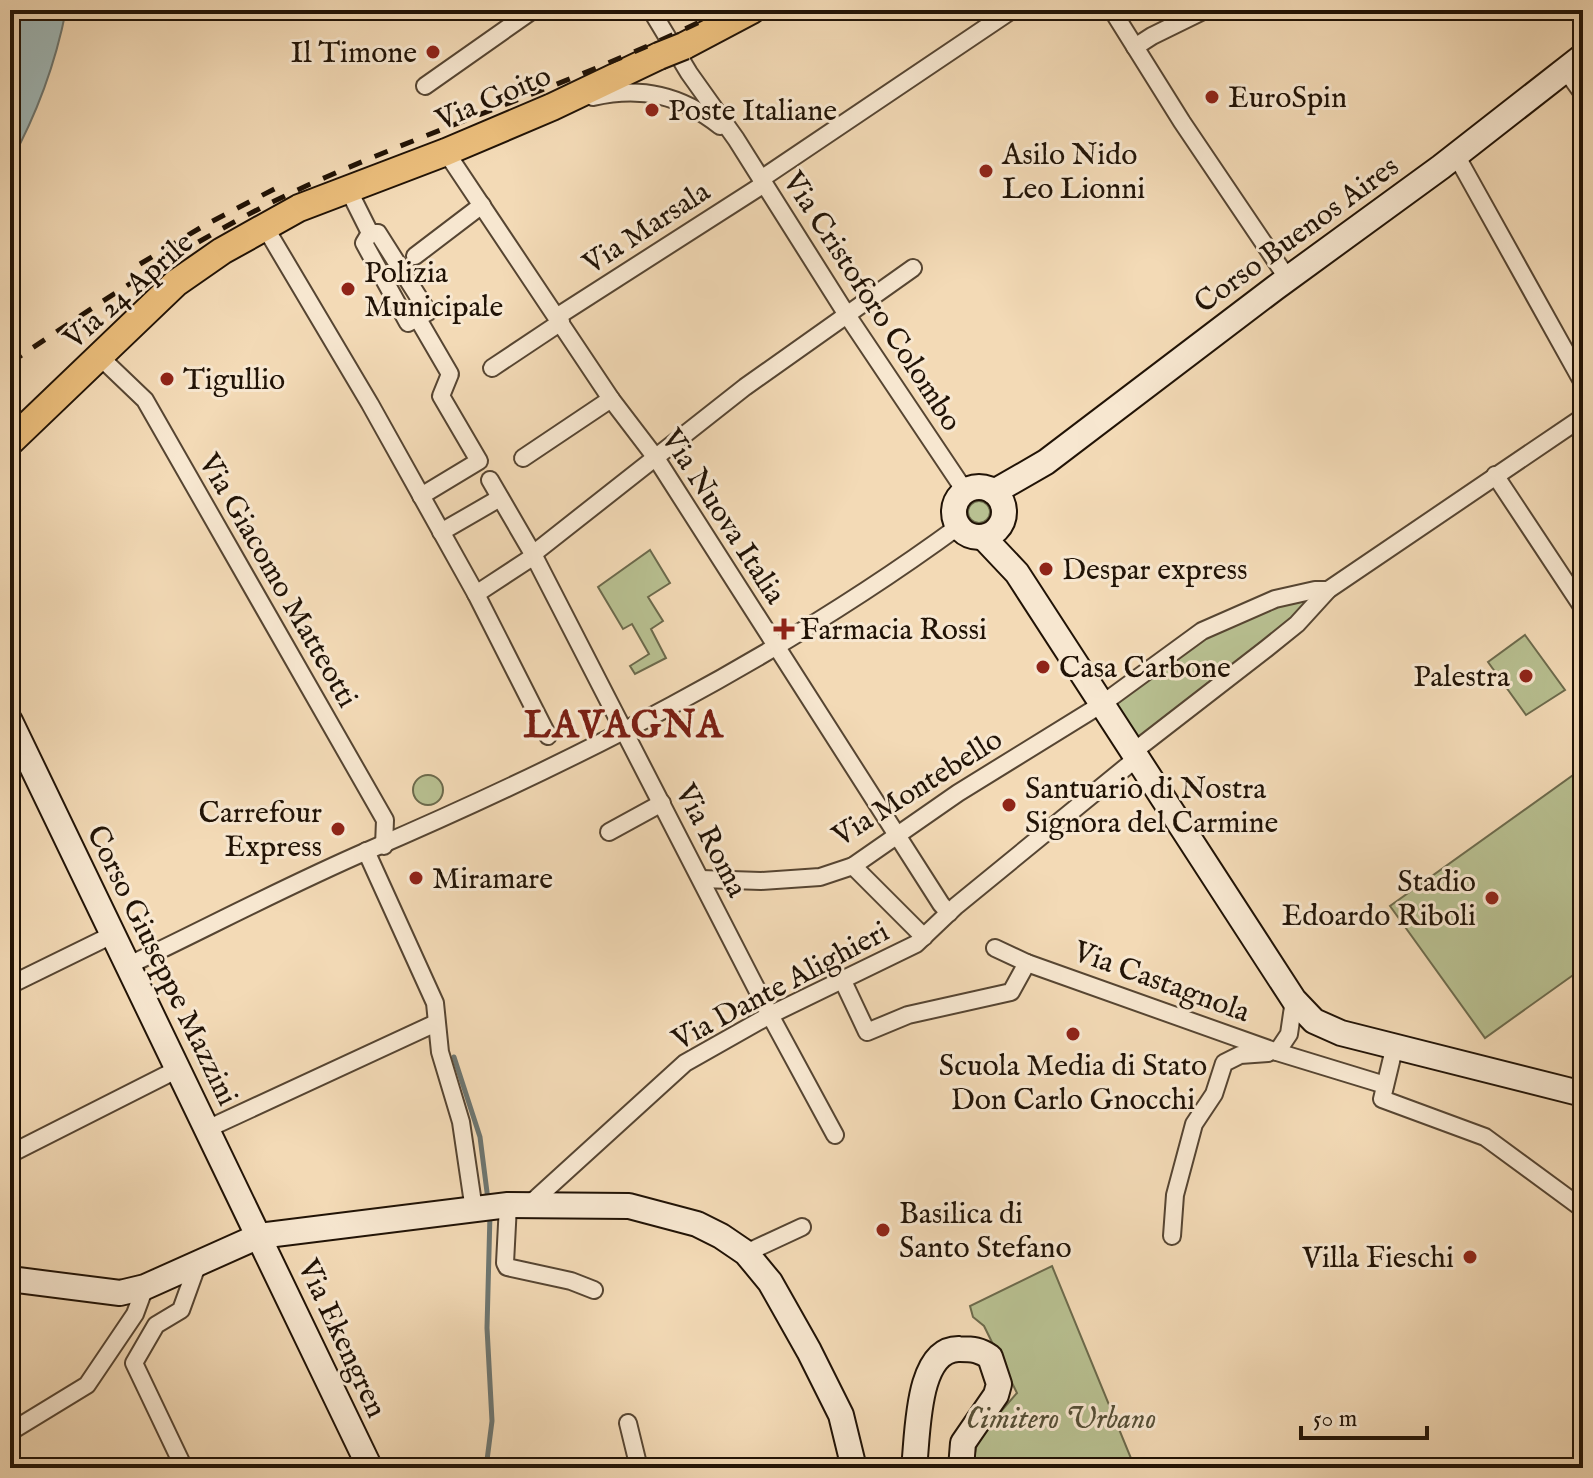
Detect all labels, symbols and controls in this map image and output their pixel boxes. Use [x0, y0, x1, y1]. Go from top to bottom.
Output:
place label: Il Timone [291, 35, 417, 73]
marker: Il Timone [424, 43, 442, 61]
street label: Via Goito [430, 58, 557, 140]
place label: EuroSpin [1228, 80, 1347, 118]
marker: EuroSpin [1203, 88, 1221, 106]
place label: Poste Italiane [668, 93, 837, 131]
marker: Poste Italiane [643, 101, 661, 119]
place label: Asilo Nido Leo Lionni [1001, 137, 1145, 209]
street label: Corso Buenos Aires [1187, 149, 1407, 323]
marker: Asilo Nido Leo Lionni [977, 162, 995, 180]
street label: Via Cristoforo Colombo [773, 164, 969, 439]
street label: Via Marsala [575, 174, 718, 284]
street label: Via 24 Aprile [56, 225, 202, 359]
place label: Polizia Municipale [364, 255, 503, 327]
marker: Polizia Municipale [339, 280, 357, 298]
place label: Tigullio [183, 362, 285, 400]
marker: Tigullio [158, 370, 176, 388]
street label: Via Nuova Italia [651, 421, 793, 612]
street label: Via Giacomo Matteotti [189, 446, 366, 715]
place label: Despar express [1062, 552, 1248, 590]
marker: Despar express [1037, 560, 1055, 578]
place label: Farmacia Rossi [800, 612, 987, 650]
marker: Farmacia Rossi [775, 620, 793, 638]
place label: Casa Carbone [1059, 650, 1231, 688]
marker: Casa Carbone [1034, 658, 1052, 676]
place label: Palestra [1413, 659, 1510, 697]
marker: Palestra [1517, 667, 1535, 685]
district label: LAVAGNA [524, 703, 725, 751]
street label: Via Montebello [825, 721, 1010, 857]
place label: Santuario di Nostra Signora del Carmine [1025, 771, 1278, 843]
street label: Via Roma [665, 777, 755, 904]
place label: Carrefour Express [198, 795, 322, 867]
marker: Santuario di Nostra Signora del Carmine [1000, 796, 1018, 814]
street label: Corso Giuseppe Mazzini [77, 819, 246, 1112]
marker: Carrefour Express [329, 820, 347, 838]
place label: Miramare [432, 861, 553, 899]
place label: Stadio Edoardo Riboli [1281, 864, 1476, 936]
marker: Miramare [407, 869, 425, 887]
marker: Stadio Edoardo Riboli [1483, 889, 1501, 907]
street label: Via Dante Alighieri [665, 914, 896, 1060]
street label: Via Castagnola [1067, 933, 1255, 1032]
marker: Scuola Media di Stato Don Carlo Gnocchi [1064, 1025, 1082, 1043]
place label: Scuola Media di Stato Don Carlo Gnocchi [939, 1048, 1207, 1120]
place label: Basilica di Santo Stefano [899, 1196, 1072, 1268]
marker: Basilica di Santo Stefano [874, 1221, 892, 1239]
place label: Villa Fieschi [1301, 1240, 1454, 1278]
marker: Villa Fieschi [1461, 1248, 1479, 1266]
street label: Via Ekengren [287, 1253, 394, 1424]
scale bar [1301, 1390, 1427, 1440]
park label: Cimitero Urbano [966, 1401, 1156, 1439]
text: 50 m [1313, 1404, 1357, 1435]

